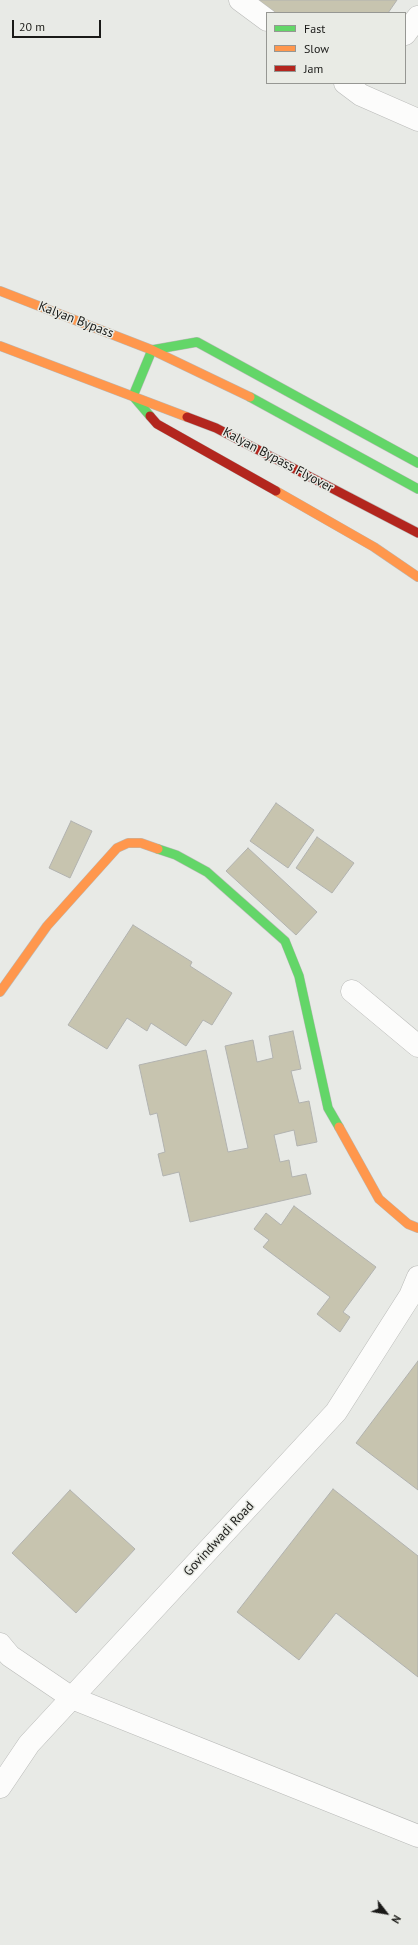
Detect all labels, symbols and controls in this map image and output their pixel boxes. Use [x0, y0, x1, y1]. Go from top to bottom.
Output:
scale bar [14, 12, 103, 38]
legend [266, 12, 406, 84]
text: 20 m [19, 19, 45, 34]
text: Fast [304, 21, 325, 36]
text: Slow [304, 41, 329, 56]
text: Jam [304, 61, 323, 76]
street label: Kalyan Bypass [36, 299, 116, 341]
street label: Kalyan Bypass Flyover [220, 424, 336, 496]
street label: Govindwadi Road [181, 1499, 257, 1579]
north arrow [366, 1893, 406, 1933]
text: N [388, 1912, 404, 1926]

